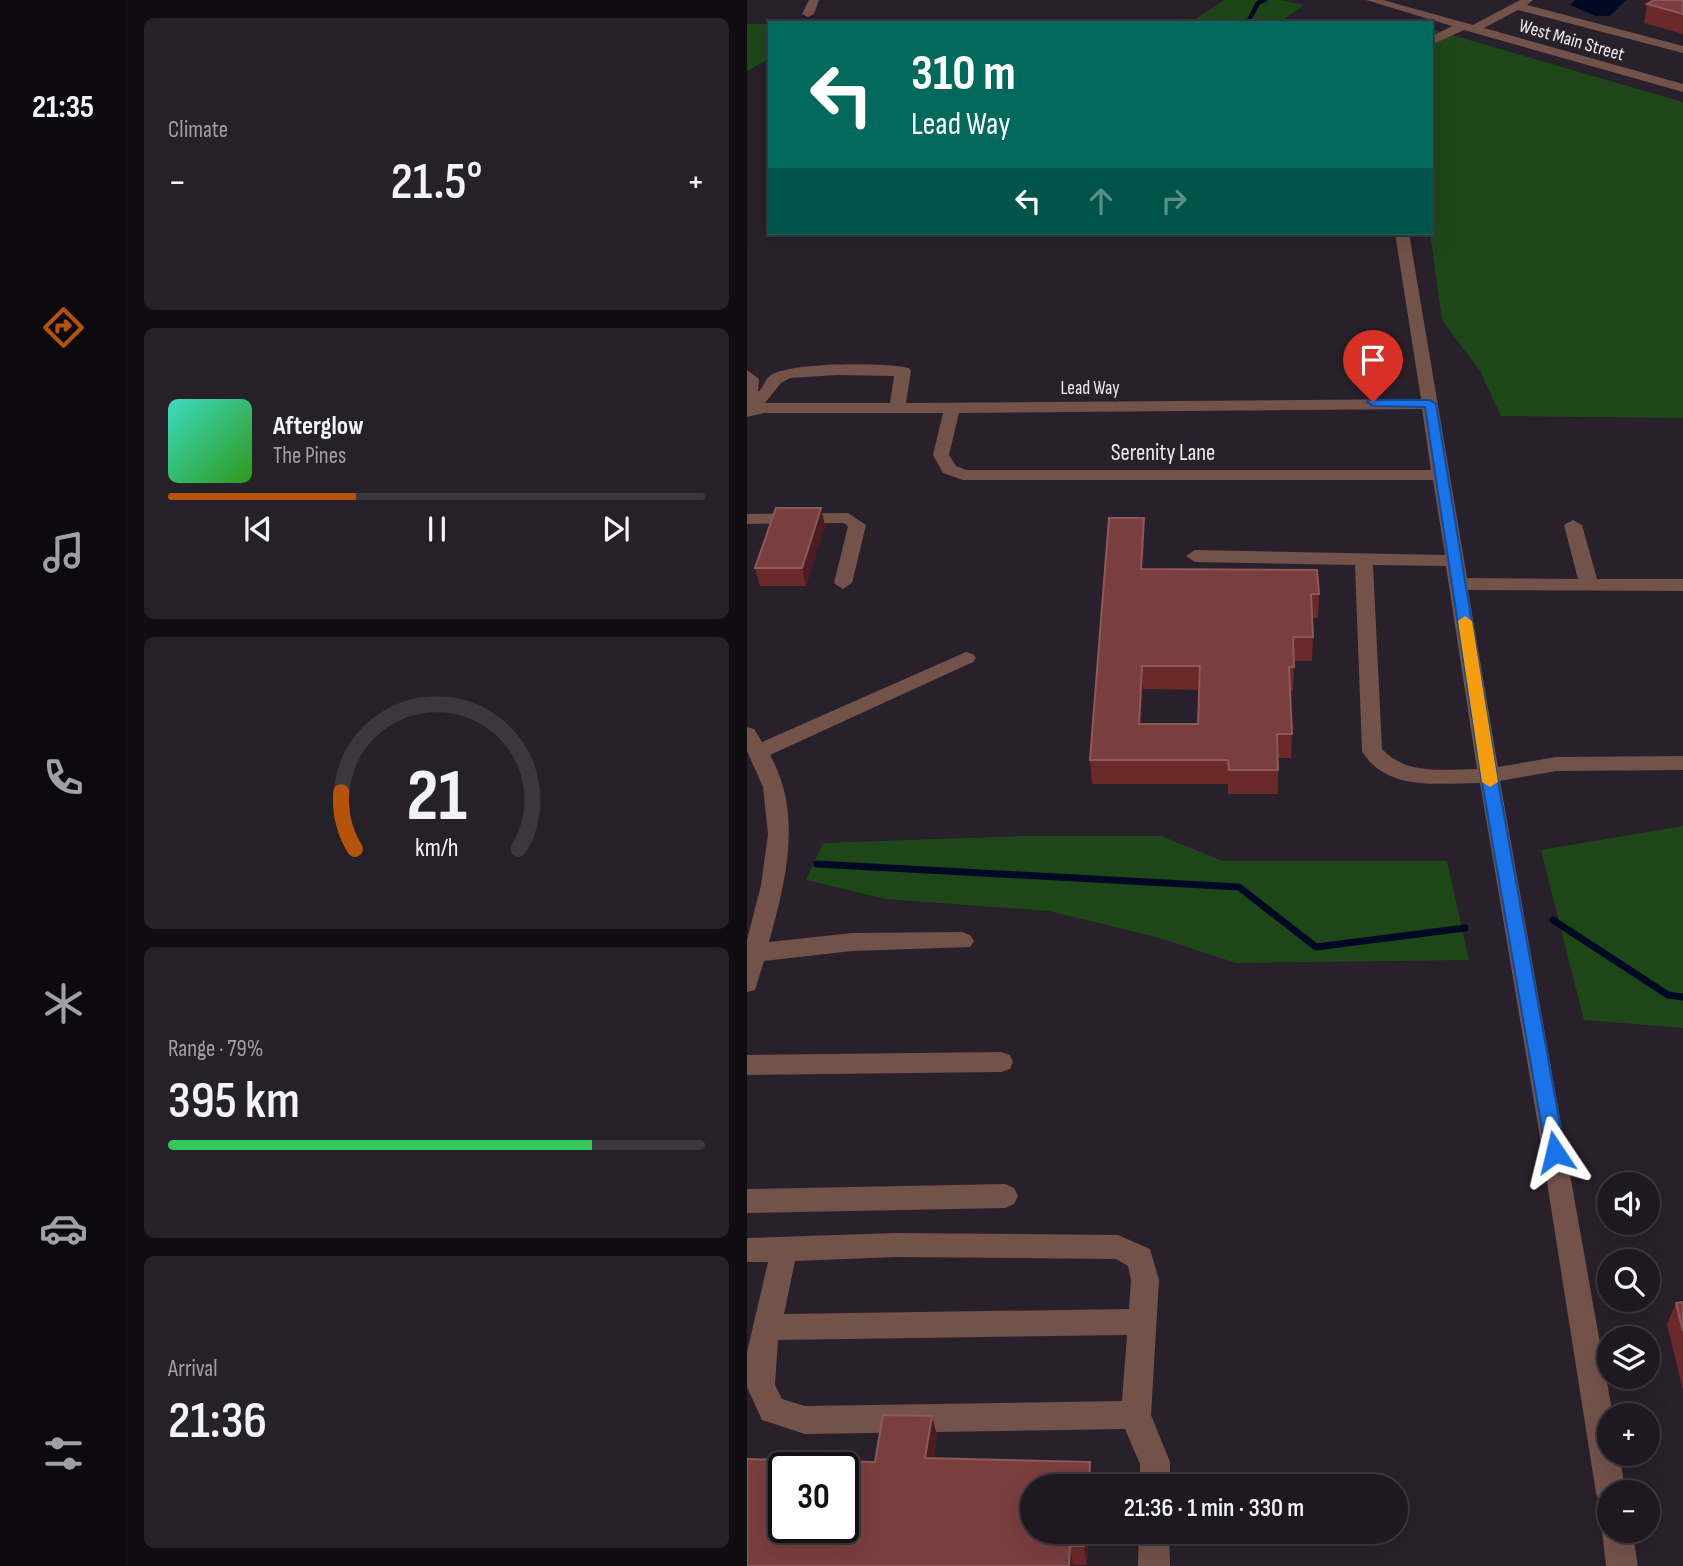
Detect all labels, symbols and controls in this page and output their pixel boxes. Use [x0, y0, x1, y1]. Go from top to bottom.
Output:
street label: West Main Street [1516, 14, 1627, 67]
text: 310 m [911, 45, 1016, 104]
icon: left [796, 49, 887, 140]
text: 21:35 [32, 88, 94, 127]
text: Lead Way [911, 105, 1011, 144]
text: Climate [168, 116, 228, 144]
text: 21.5° [391, 151, 482, 214]
text: − [168, 160, 187, 205]
text: + [686, 160, 705, 205]
icon: left [1009, 182, 1047, 220]
icon: ahead [1082, 182, 1120, 220]
icon: right [1155, 182, 1193, 220]
icon: directions [39, 303, 88, 352]
pin [1343, 330, 1403, 402]
icon: arrive [1354, 341, 1392, 379]
street label: Lead Way [1060, 377, 1120, 400]
text: Afterglow [273, 411, 364, 442]
street label: Serenity Lane [1111, 439, 1215, 467]
text: The Pines [273, 442, 346, 470]
icon: previous [239, 510, 277, 548]
icon: pause [418, 510, 456, 548]
icon: next [597, 510, 635, 548]
icon: music [39, 528, 88, 577]
icon: phone [39, 753, 88, 802]
text: 21 [406, 753, 467, 841]
text: km/h [415, 833, 458, 864]
icon: climate [39, 979, 88, 1028]
text: Range · 79% [168, 1035, 263, 1063]
text: 395 km [168, 1070, 300, 1133]
position arrow [1518, 1115, 1592, 1189]
map controls [1597, 1172, 1660, 1543]
button: sound [1597, 1172, 1660, 1235]
icon: car [39, 1204, 88, 1253]
button: search [1597, 1249, 1660, 1312]
button: layers [1597, 1326, 1660, 1389]
text: Arrival [168, 1355, 217, 1383]
text: 21:36 [168, 1390, 267, 1453]
button: + [1597, 1403, 1660, 1466]
icon: filters [39, 1429, 88, 1478]
speed limit sign: 30 [768, 1452, 859, 1543]
button: − [1597, 1480, 1660, 1543]
text: 21:36 · 1 min · 330 m [1124, 1493, 1304, 1524]

